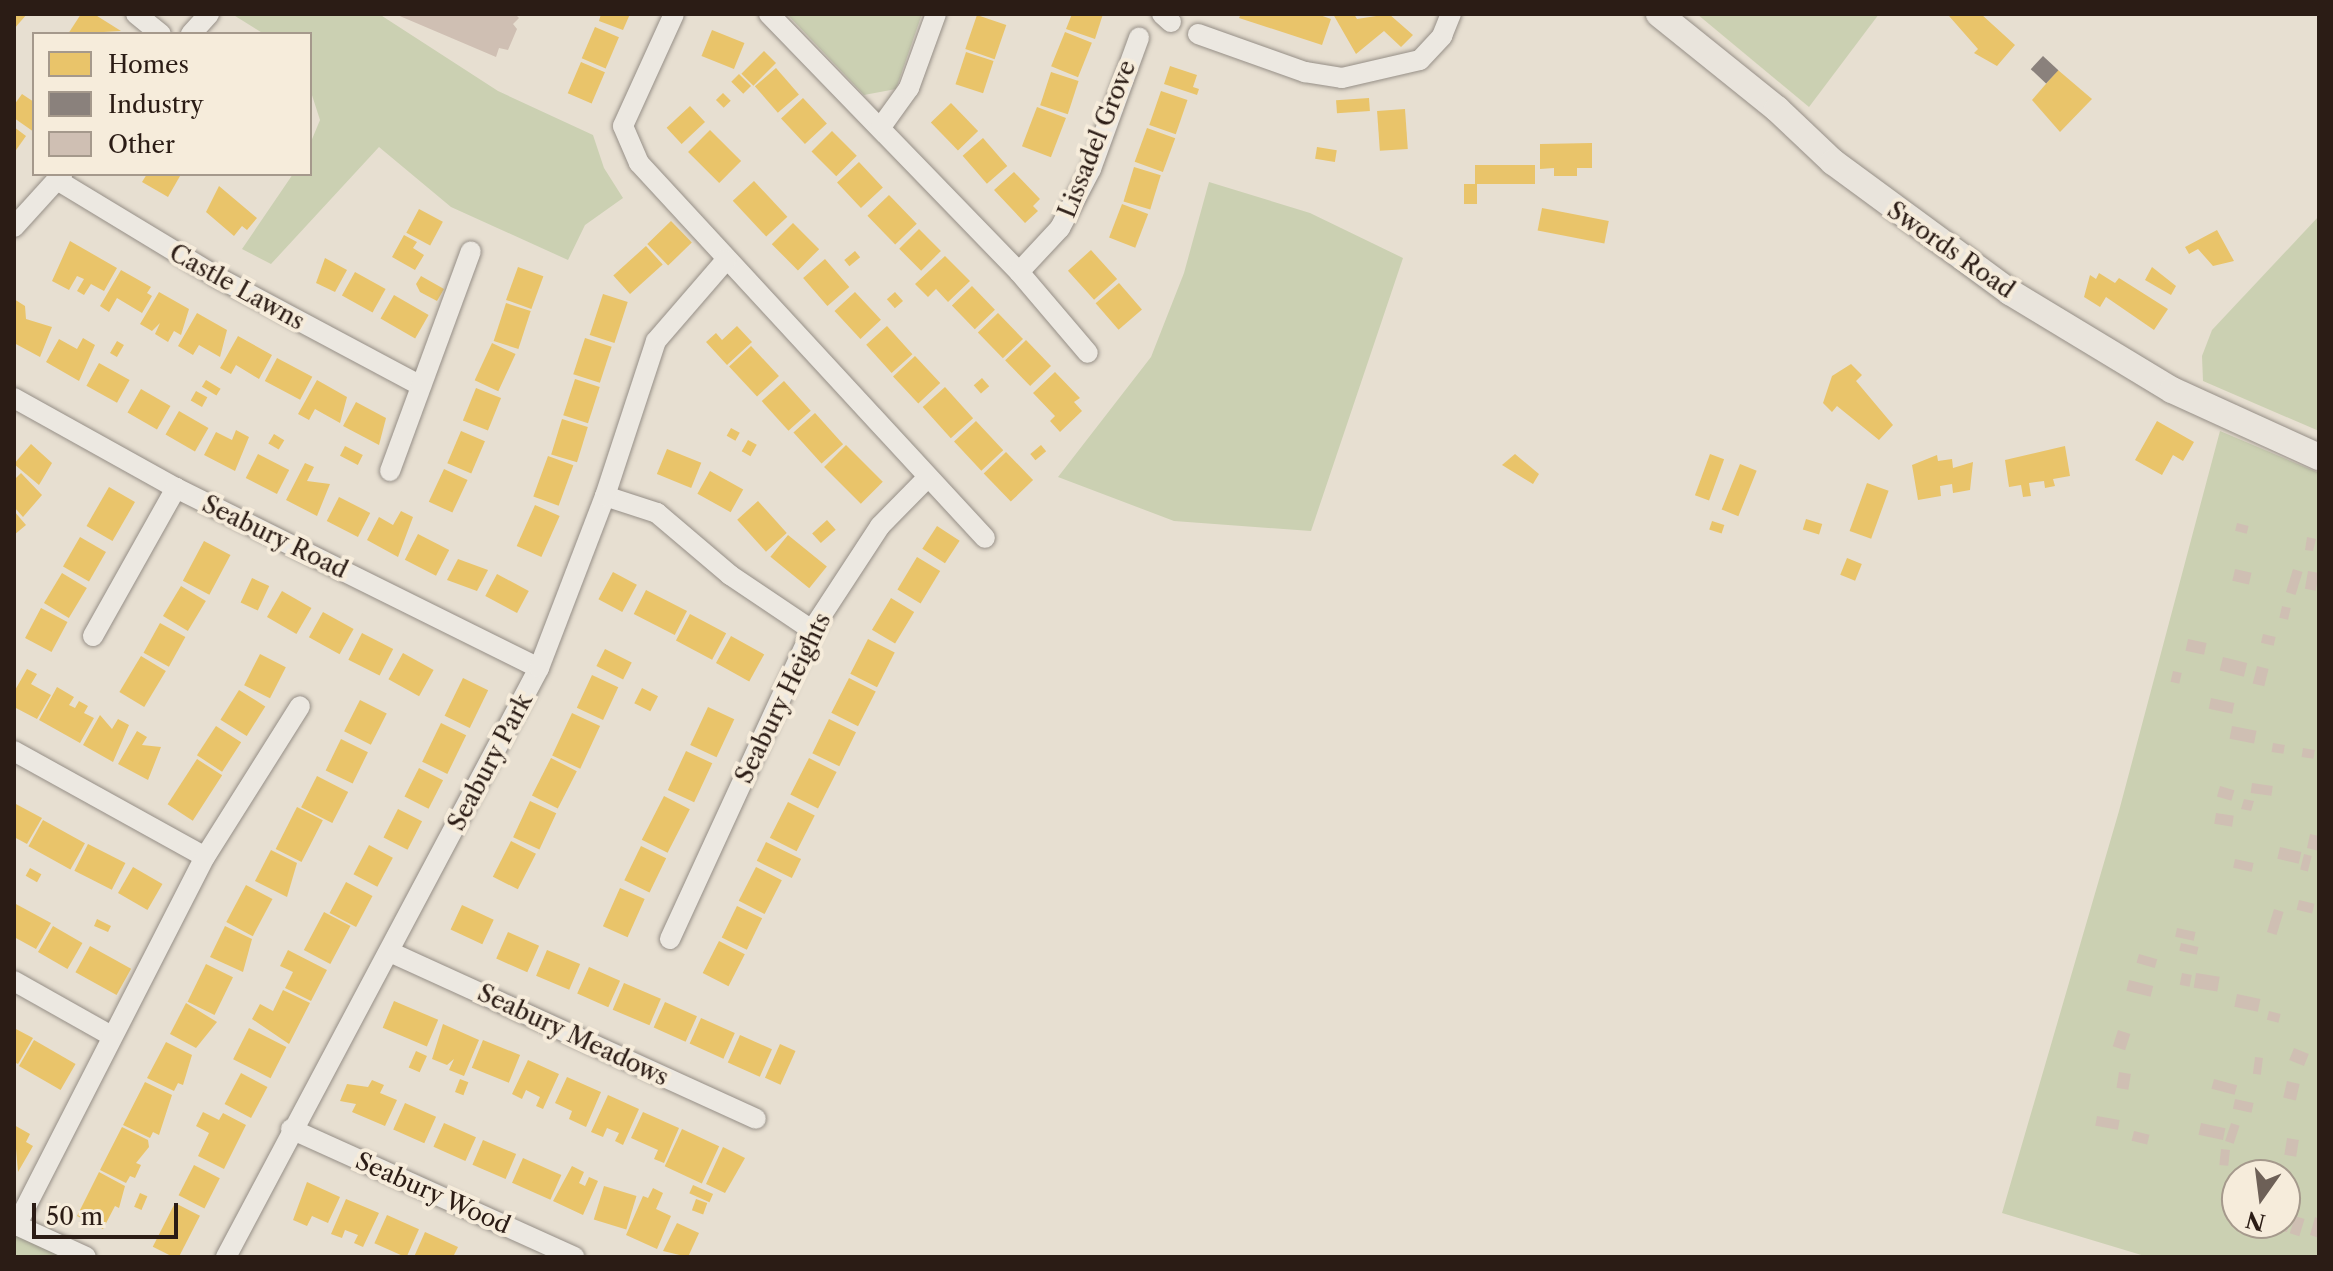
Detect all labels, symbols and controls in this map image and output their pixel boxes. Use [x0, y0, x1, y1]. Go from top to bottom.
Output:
legend [32, 32, 312, 176]
text: Homes [108, 50, 189, 79]
street label: Lissadel Grove [1052, 56, 1142, 222]
text: Industry [108, 90, 204, 119]
text: Other [108, 130, 175, 159]
street label: Swords Road [1882, 196, 2020, 304]
street label: Castle Lawns [164, 238, 310, 336]
street label: Seabury Road [197, 489, 353, 585]
street label: Seabury Heights [729, 608, 837, 788]
street label: Seabury Park [442, 688, 538, 836]
street label: Seabury Meadows [473, 978, 673, 1092]
street label: Seabury Wood [350, 1146, 516, 1240]
north arrow [2221, 1159, 2301, 1239]
scale bar [36, 1187, 182, 1237]
text: 50 m [46, 1202, 103, 1231]
text: N [2243, 1205, 2268, 1236]

